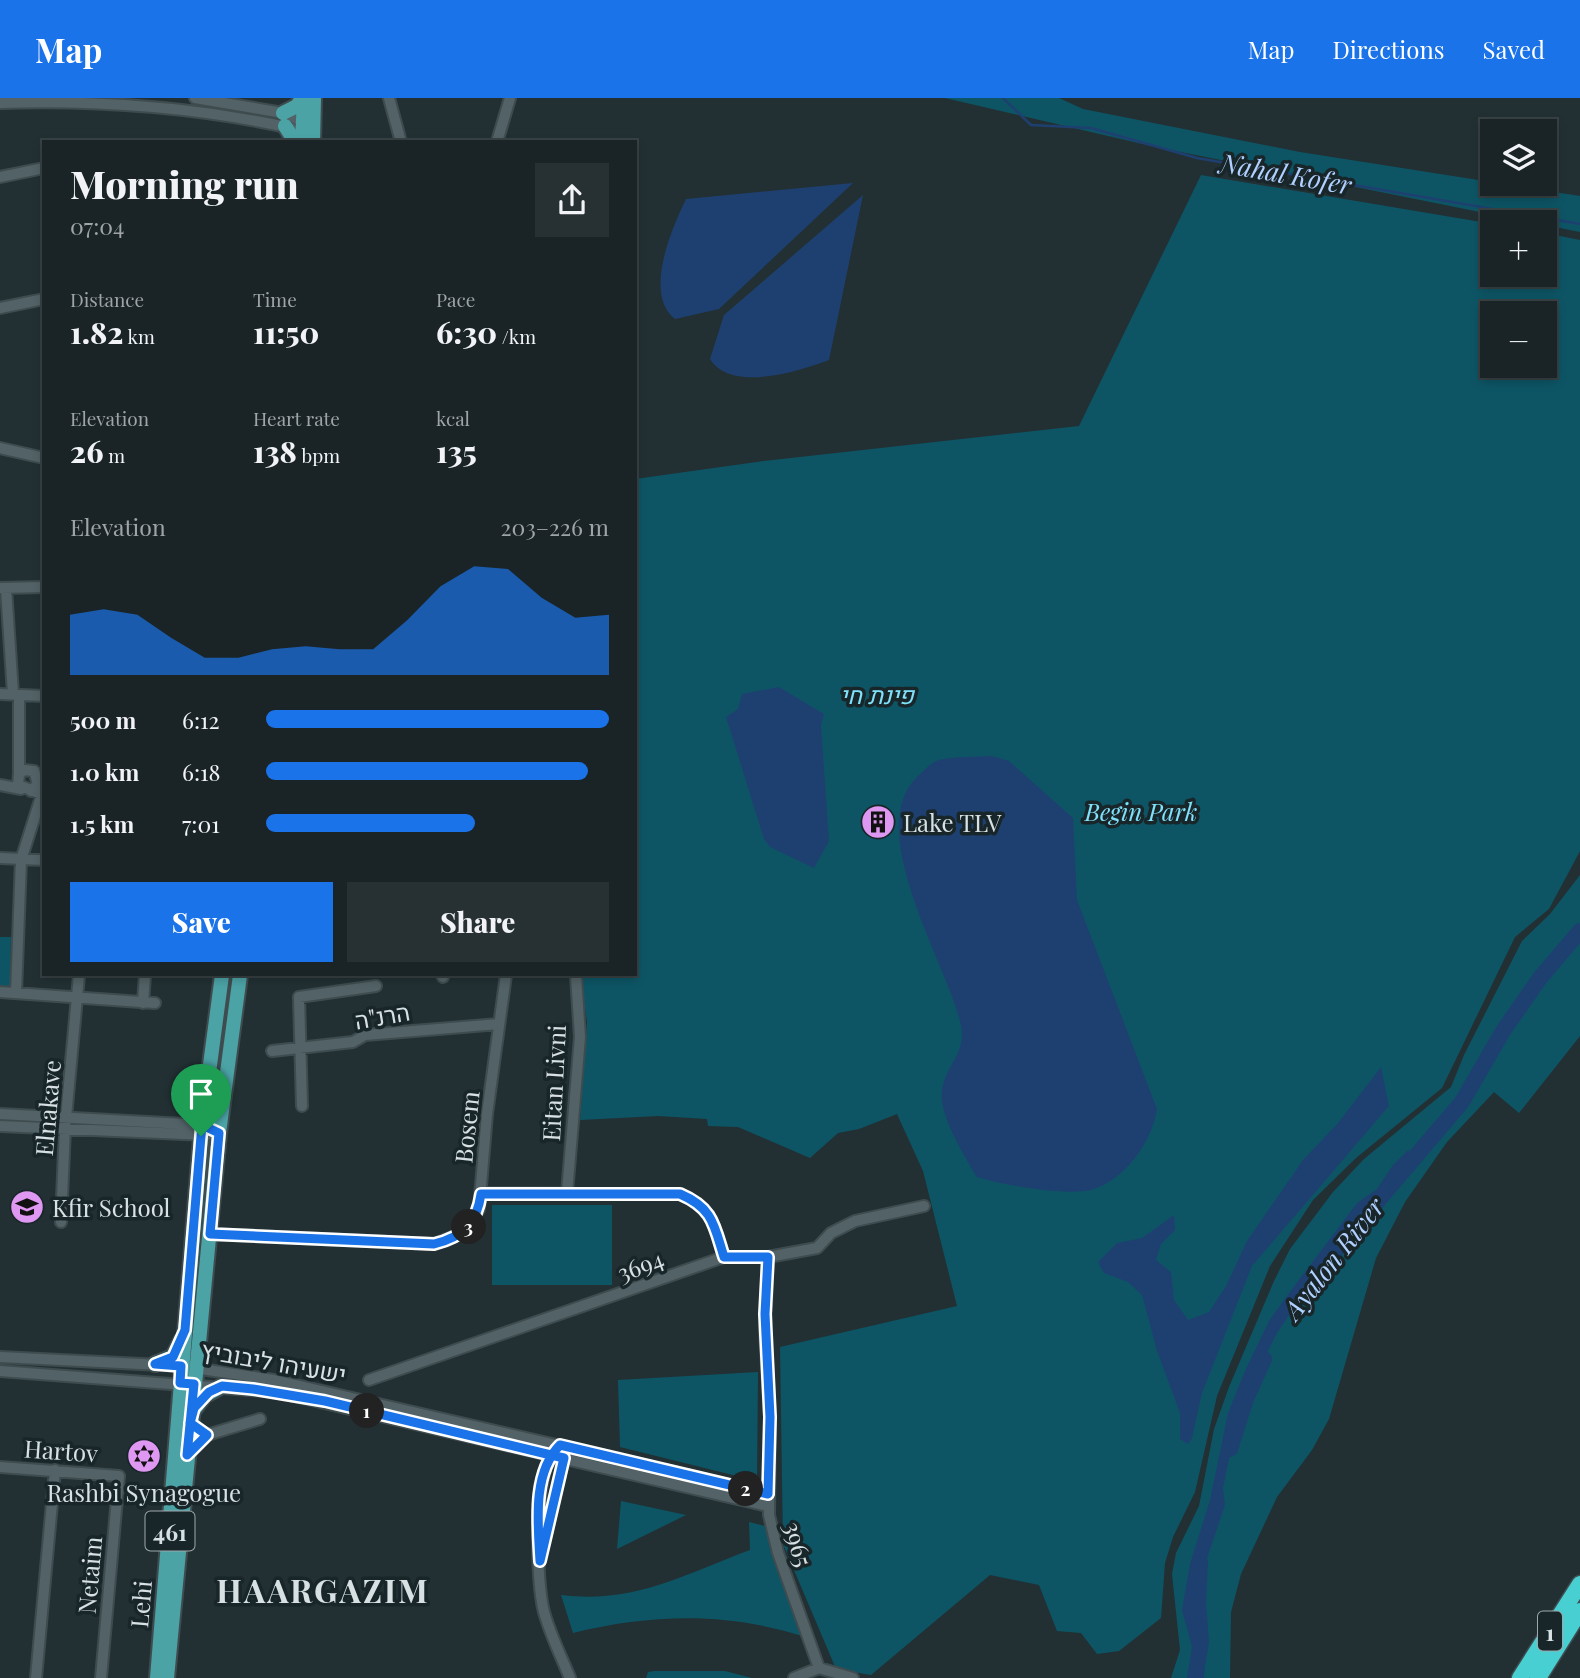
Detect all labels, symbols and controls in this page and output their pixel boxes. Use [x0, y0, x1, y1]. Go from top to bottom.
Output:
text: Map [35, 27, 102, 71]
text: Map [1248, 33, 1294, 65]
text: Directions [1332, 33, 1445, 65]
text: Saved [1483, 33, 1545, 65]
map controls [1480, 119, 1557, 378]
button: layers [1480, 119, 1557, 196]
water label: Nahal Kofer [1216, 144, 1355, 202]
text: Morning run [70, 158, 299, 209]
button: share [535, 163, 609, 237]
text: 07:04 [70, 210, 124, 241]
button: + [1480, 210, 1557, 287]
text: Distance [70, 286, 144, 312]
text: Time [253, 286, 297, 312]
text: Pace [436, 286, 475, 312]
button: − [1480, 301, 1557, 378]
text: 1.82 [70, 312, 123, 352]
text: 11:50 [253, 312, 319, 352]
text: 6:30 [436, 312, 497, 352]
text: km [123, 323, 155, 349]
text: /km [497, 323, 536, 349]
text: Elevation [70, 405, 149, 431]
text: Heart rate [253, 405, 340, 431]
text: kcal [436, 405, 470, 431]
text: 26 [70, 431, 103, 471]
text: 138 [253, 431, 297, 471]
text: 135 [436, 431, 477, 471]
text: m [103, 442, 125, 468]
text: bpm [297, 442, 340, 468]
text: Elevation [70, 511, 166, 542]
text: 203–226 m [501, 511, 609, 542]
park label: פינת חי [840, 678, 916, 710]
text: 500 m [70, 704, 136, 735]
text: 6:12 [182, 704, 220, 735]
text: 1.0 km [70, 756, 139, 787]
text: 6:18 [182, 756, 220, 787]
park label: Begin Park [1084, 795, 1197, 827]
building icon: Lake TLV [859, 803, 897, 841]
place label: Lake TLV [903, 806, 1002, 838]
text: 1.5 km [70, 808, 134, 839]
text: 7:01 [182, 808, 220, 839]
button: Save [70, 882, 333, 962]
button: Share [347, 882, 609, 962]
street label: הרנ"ה [352, 994, 412, 1036]
street label: Eitan Livni [534, 1024, 572, 1142]
street label: Elnakave [27, 1059, 67, 1157]
pin [171, 1064, 231, 1136]
icon: arrive [182, 1075, 220, 1113]
street label: Bosem [446, 1089, 486, 1165]
school or university icon: Kfir School [8, 1188, 46, 1226]
water label: Ayalon River [1273, 1189, 1392, 1328]
place label: Kfir School [52, 1191, 171, 1223]
pin: 3 [452, 1210, 486, 1244]
text: 3 [464, 1213, 473, 1239]
street label: 3694 [612, 1242, 668, 1288]
street label: ישעיהו ליבוביץ [199, 1333, 349, 1389]
pin: 1 [350, 1394, 384, 1428]
text: 1 [363, 1397, 370, 1423]
street label: Hartov [23, 1431, 99, 1469]
synagogue icon: Rashbi Synagogue [125, 1437, 163, 1475]
pin: 2 [728, 1472, 764, 1506]
text: 2 [741, 1475, 750, 1501]
place label: Rashbi Synagogue [47, 1476, 241, 1508]
road number: 461 [146, 1512, 194, 1550]
street label: 3965 [777, 1518, 821, 1570]
street label: Netaim [70, 1535, 108, 1615]
district label: HAARGAZIM [216, 1568, 430, 1611]
street label: Lehi [122, 1579, 158, 1629]
road number: 1 [1538, 1612, 1562, 1650]

